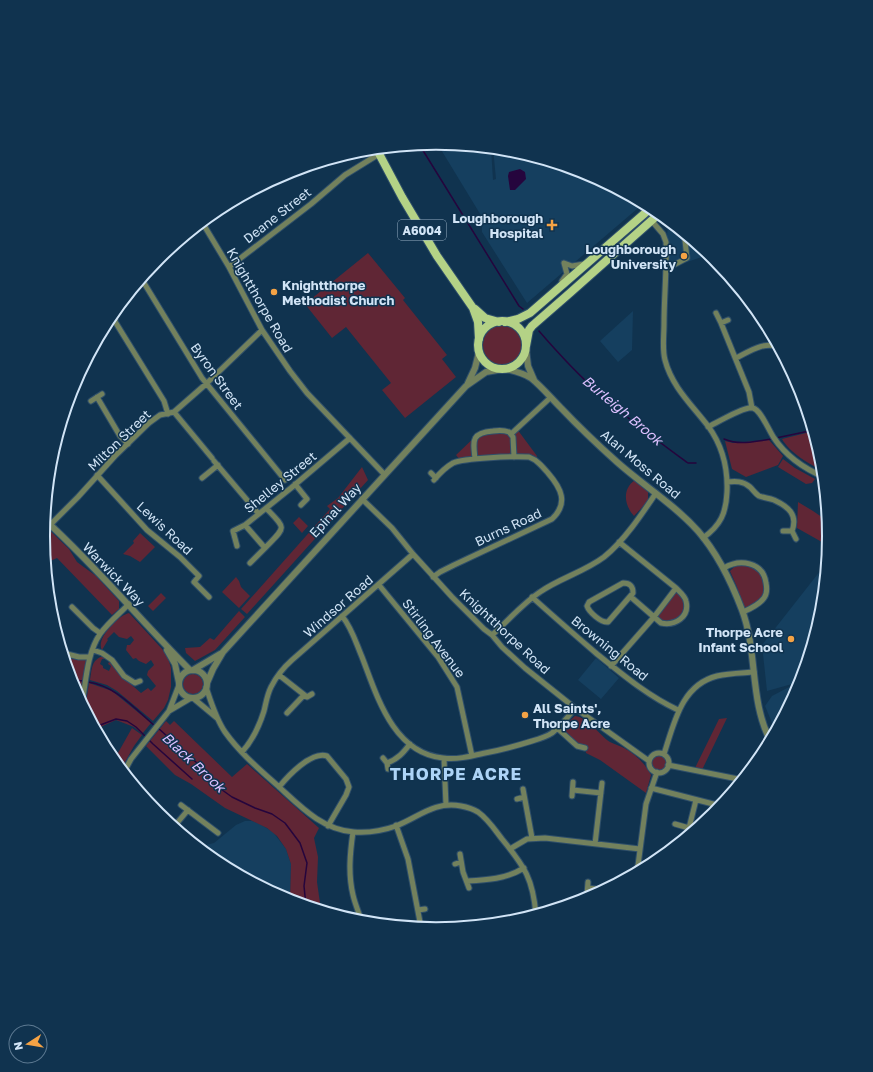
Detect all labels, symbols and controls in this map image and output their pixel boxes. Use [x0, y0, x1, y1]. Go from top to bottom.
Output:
street label: Deane Street [240, 184, 314, 246]
place label: Loughborough Hospital [452, 210, 544, 241]
marker: Loughborough Hospital [546, 219, 558, 231]
road number: A6004 [398, 220, 446, 240]
place label: Loughborough University [585, 241, 676, 272]
street label: Knightthorpe Road [224, 245, 296, 355]
marker: Loughborough University [679, 251, 689, 261]
place label: Knightthorpe Methodist Church [282, 277, 394, 308]
marker: Knightthorpe Methodist Church [269, 287, 279, 297]
street label: Byron Street [188, 340, 246, 412]
water label: Burleigh Brook [579, 371, 668, 450]
street label: Milton Street [84, 406, 154, 474]
street label: Alan Moss Road [598, 426, 684, 502]
street label: Shelley Street [241, 448, 319, 516]
street label: Epinal Way [306, 479, 365, 540]
street label: Lewis Road [134, 498, 196, 558]
street label: Burns Road [472, 505, 544, 549]
street label: Warwick Way [80, 539, 149, 610]
street label: Windsor Road [300, 571, 376, 641]
street label: Knightthorpe Road [456, 585, 554, 677]
street label: Stirling Avenue [399, 595, 469, 681]
street label: Browning Road [568, 612, 652, 684]
place label: Thorpe Acre Infant School [698, 624, 784, 655]
marker: Thorpe Acre Infant School [786, 634, 796, 644]
place label: All Saints', Thorpe Acre [533, 700, 611, 731]
marker: All Saints', Thorpe Acre [520, 710, 530, 720]
water label: Black Brook [159, 728, 231, 797]
district label: THORPE ACRE [390, 763, 522, 784]
north arrow [8, 1024, 48, 1064]
text: N [11, 1041, 25, 1052]

